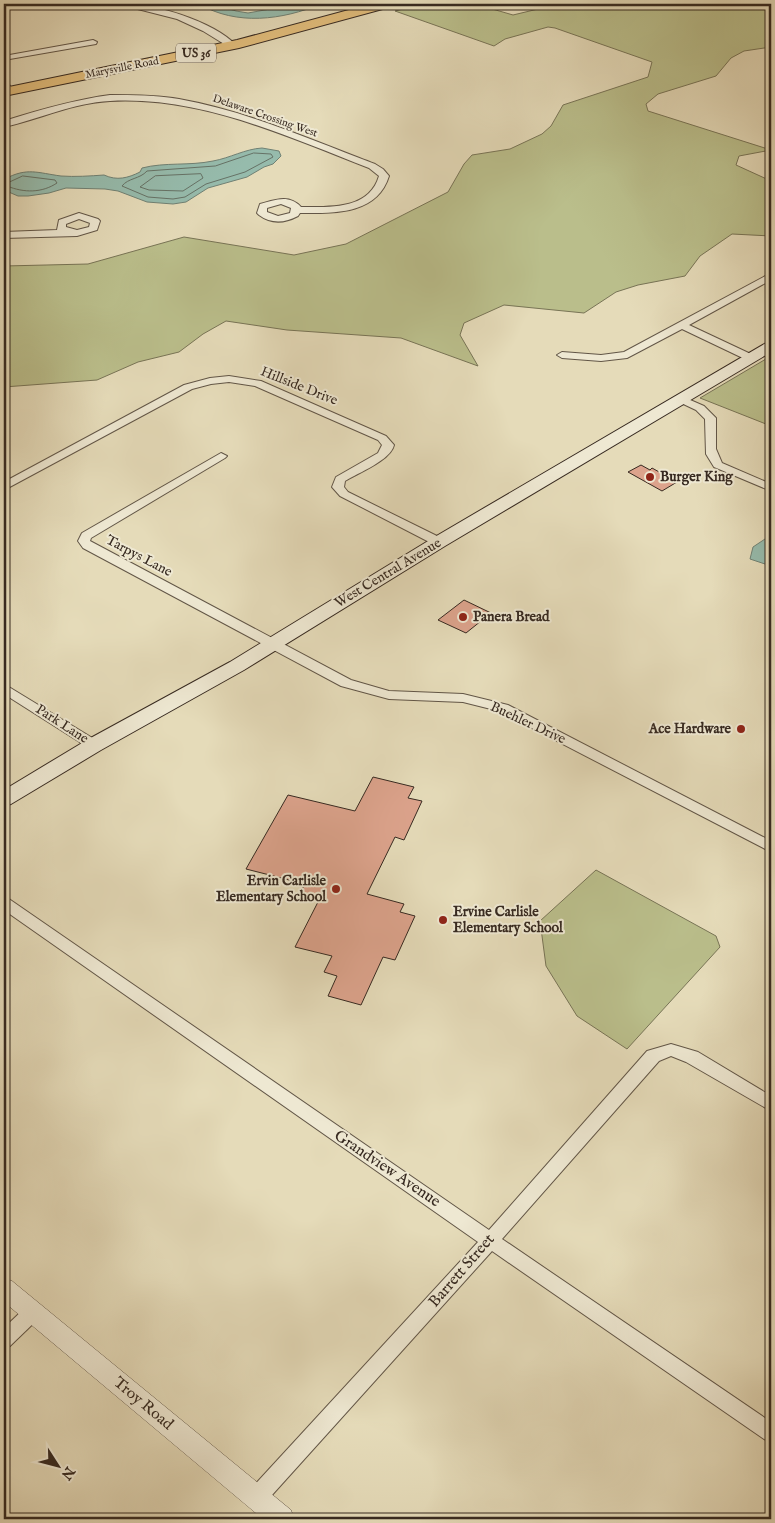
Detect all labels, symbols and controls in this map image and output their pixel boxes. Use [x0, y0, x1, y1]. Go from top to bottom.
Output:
road number: US 36 [176, 44, 216, 62]
street label: Marysville Road [84, 54, 160, 82]
street label: Delaware Crossing West [211, 91, 320, 141]
street label: Hillside Drive [258, 362, 341, 410]
place label: Burger King [660, 468, 734, 486]
marker: Burger King [644, 471, 656, 483]
street label: Tarpys Lane [103, 531, 176, 581]
street label: West Central Avenue [331, 534, 445, 612]
place label: Panera Bread [473, 608, 550, 626]
marker: Panera Bread [457, 611, 469, 623]
street label: Buehler Drive [487, 698, 569, 749]
street label: Park Lane [32, 700, 92, 748]
place label: Ace Hardware [648, 720, 732, 738]
marker: Ace Hardware [735, 723, 747, 735]
place label: Ervin Carlisle Elementary School [216, 872, 327, 906]
marker: Ervin Carlisle Elementary School [330, 883, 342, 895]
place label: Ervine Carlisle Elementary School [453, 903, 564, 937]
marker: Ervine Carlisle Elementary School [437, 914, 449, 926]
street label: Grandview Avenue [330, 1126, 444, 1212]
street label: Barrett Street [425, 1230, 500, 1312]
street label: Troy Road [109, 1373, 177, 1435]
north arrow [32, 1440, 82, 1490]
text: N [57, 1462, 79, 1483]

